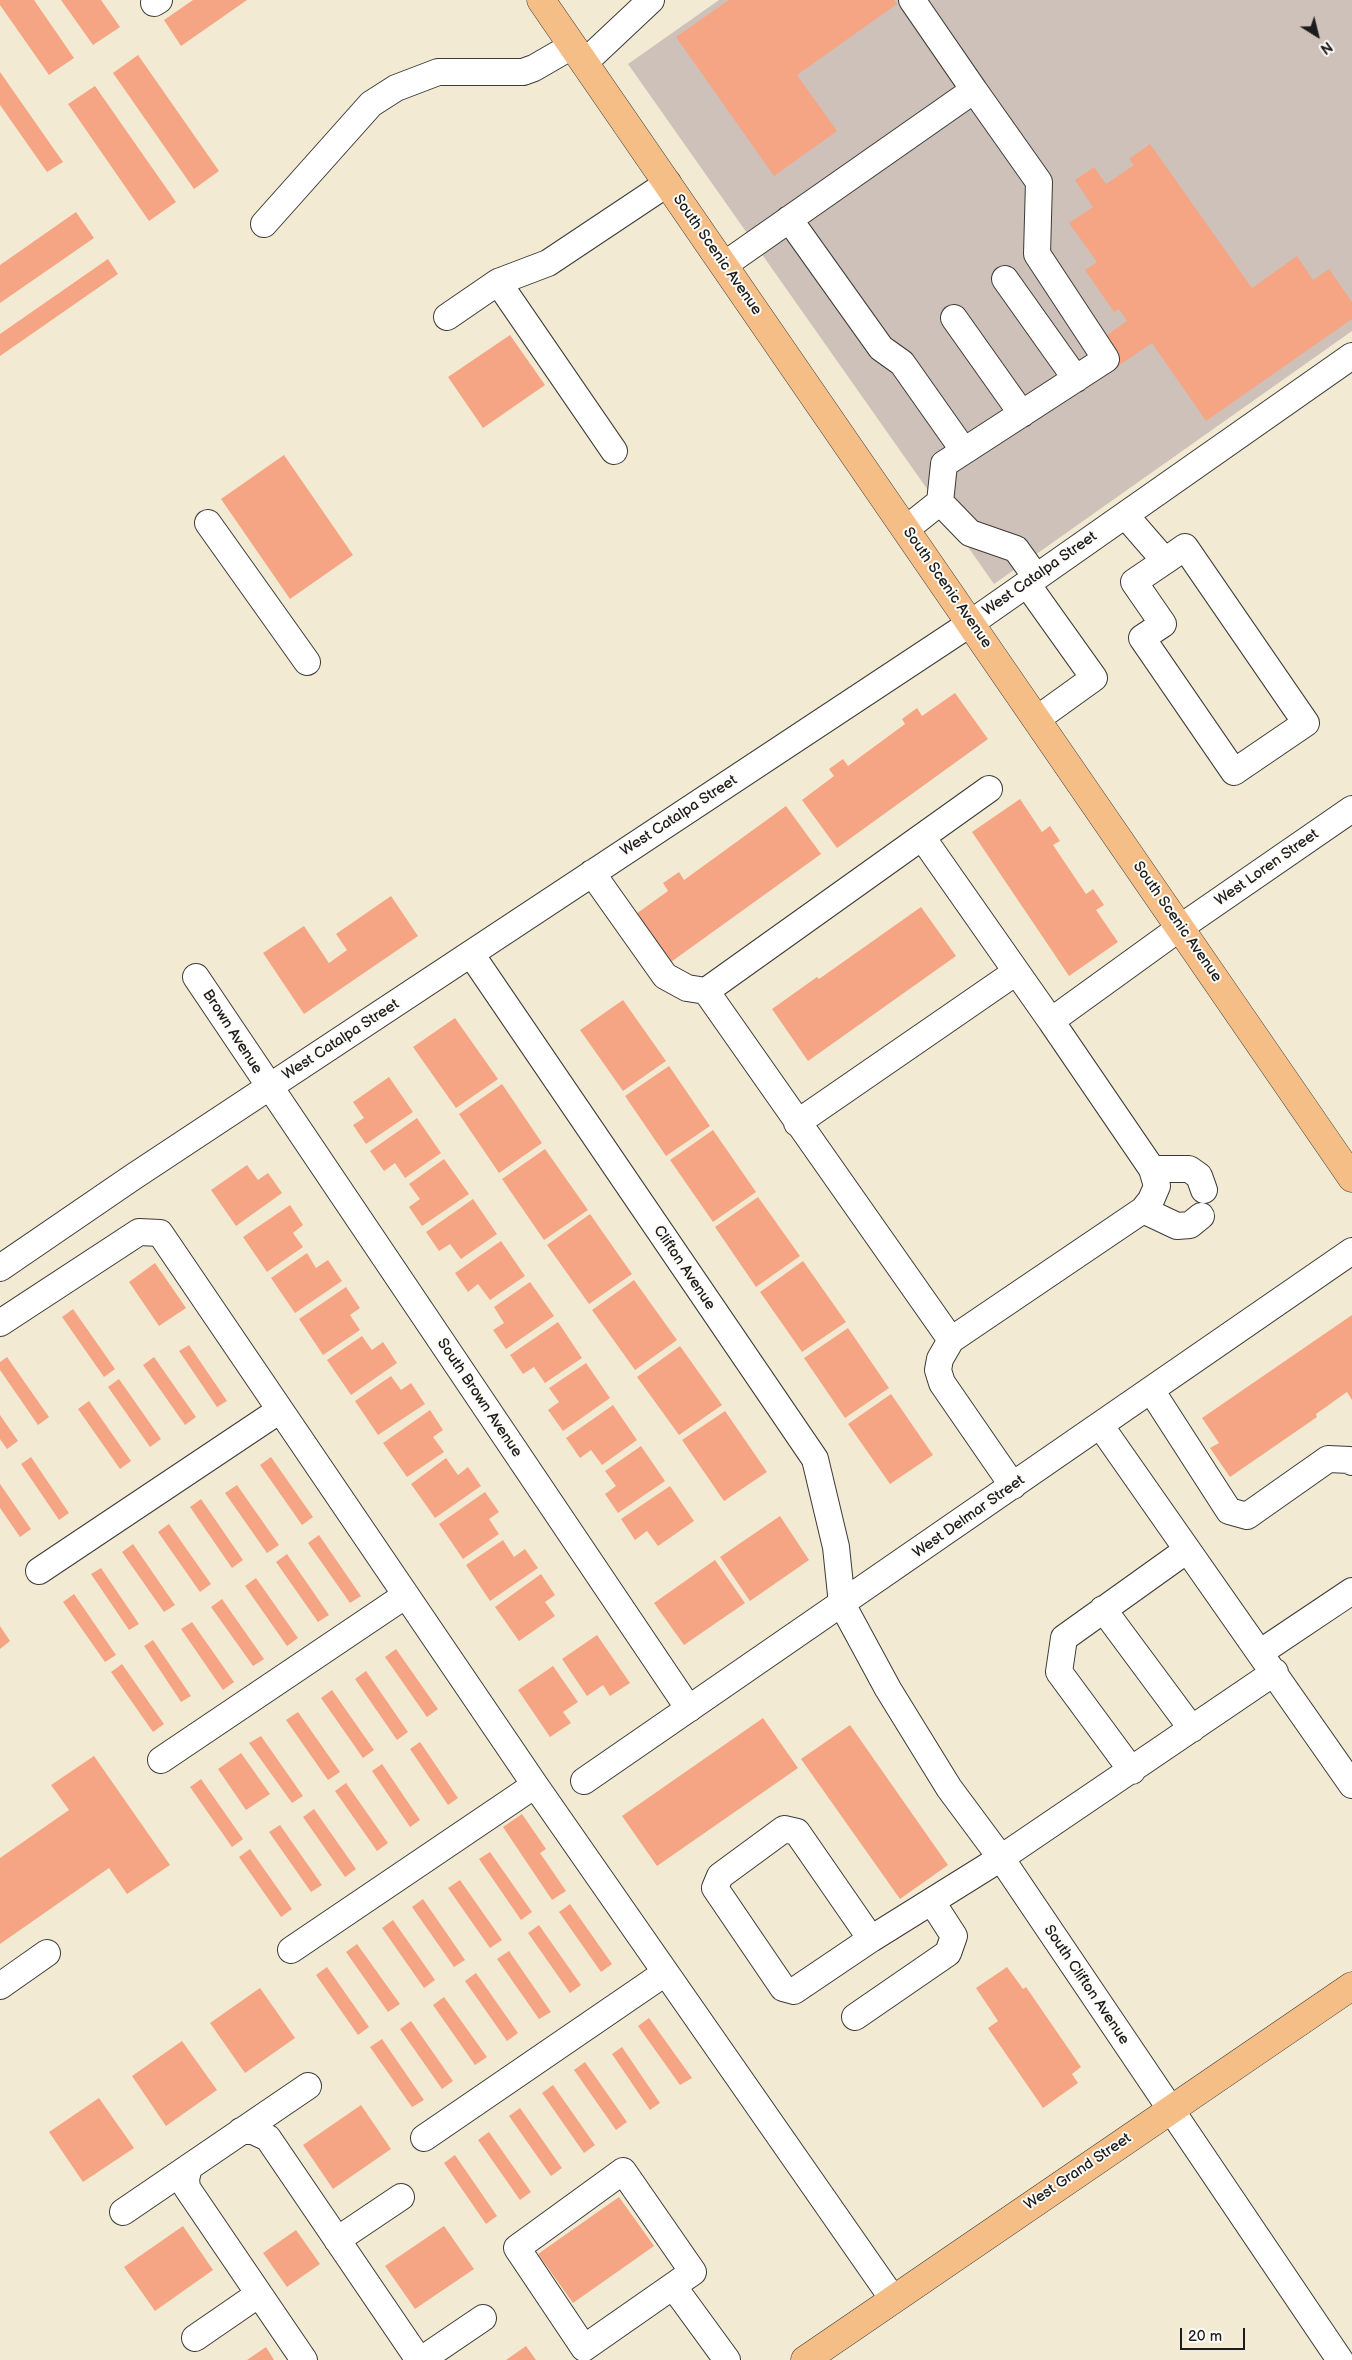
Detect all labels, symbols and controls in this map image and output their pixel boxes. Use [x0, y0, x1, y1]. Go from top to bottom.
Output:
north arrow [1292, 10, 1342, 60]
text: N [1317, 38, 1335, 58]
street label: South Scenic Avenue [669, 191, 765, 319]
street label: South Scenic Avenue [899, 524, 995, 652]
street label: West Catalpa Street [979, 528, 1101, 620]
street label: West Catalpa Street [617, 772, 741, 860]
street label: West Loren Street [1212, 826, 1322, 910]
street label: South Scenic Avenue [1129, 858, 1225, 986]
street label: Brown Avenue [198, 987, 266, 1077]
street label: West Catalpa Street [279, 996, 403, 1084]
street label: Clifton Avenue [649, 1222, 719, 1314]
street label: South Brown Avenue [433, 1335, 525, 1461]
street label: West Delmar Street [910, 1472, 1028, 1562]
street label: South Clifton Avenue [1039, 1922, 1133, 2048]
street label: West Grand Street [1021, 2130, 1135, 2214]
scale bar [1182, 2318, 1247, 2350]
text: 20 m [1188, 2327, 1222, 2346]

